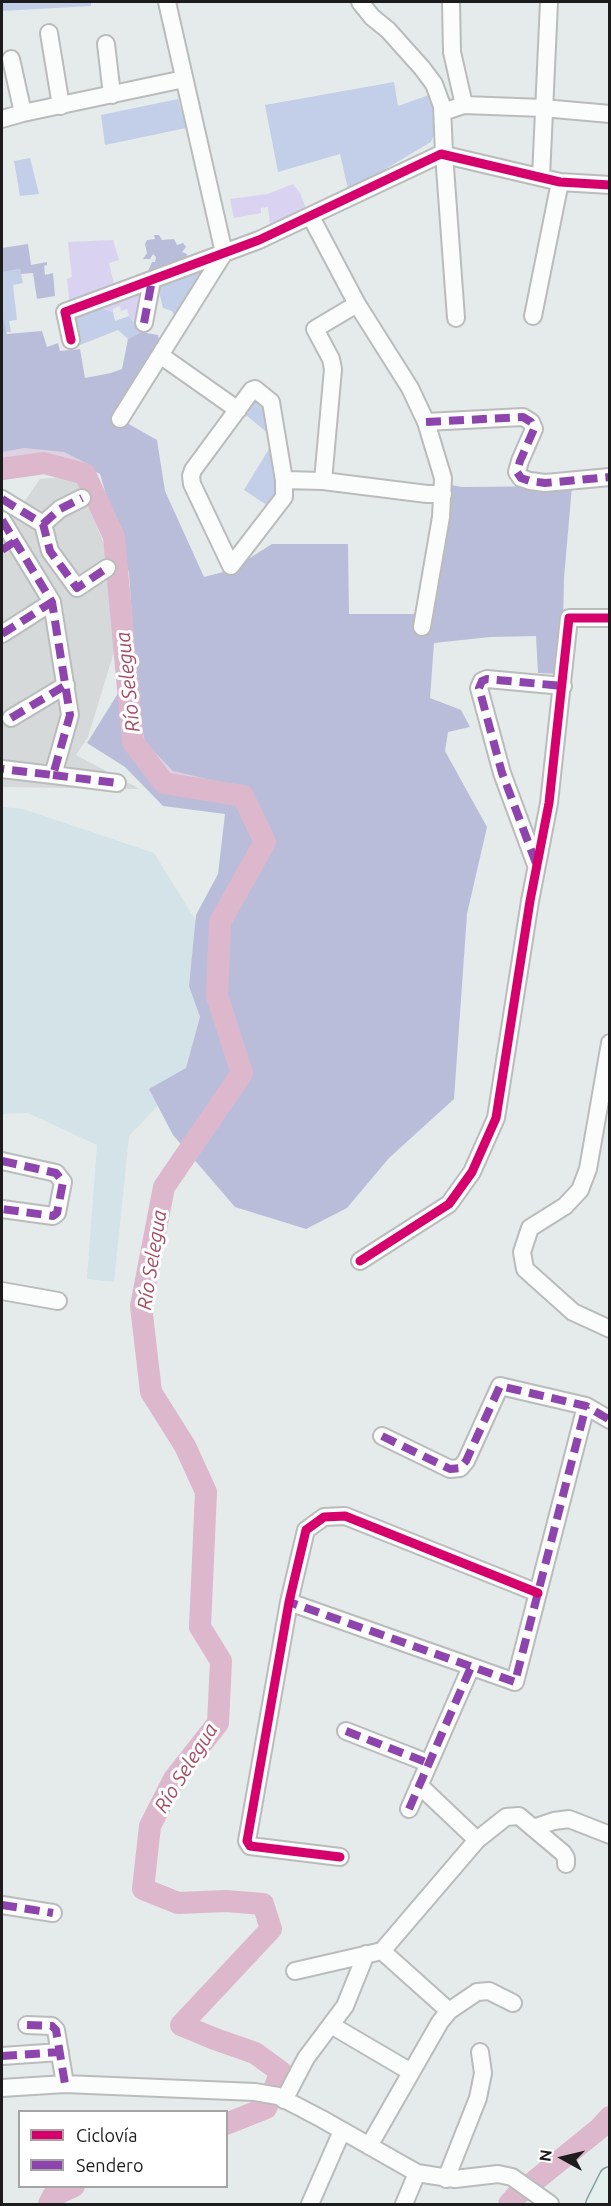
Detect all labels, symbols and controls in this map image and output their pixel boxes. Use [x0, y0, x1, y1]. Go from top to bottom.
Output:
water label: Río Selegua [111, 631, 145, 733]
water label: Río Selegua [132, 1208, 172, 1312]
water label: Río Selegua [149, 1719, 223, 1817]
legend [18, 2110, 228, 2188]
text: Ciclovía [76, 2125, 137, 2145]
north arrow [533, 2128, 593, 2188]
text: N [535, 2148, 555, 2163]
text: Sendero [76, 2155, 143, 2175]

